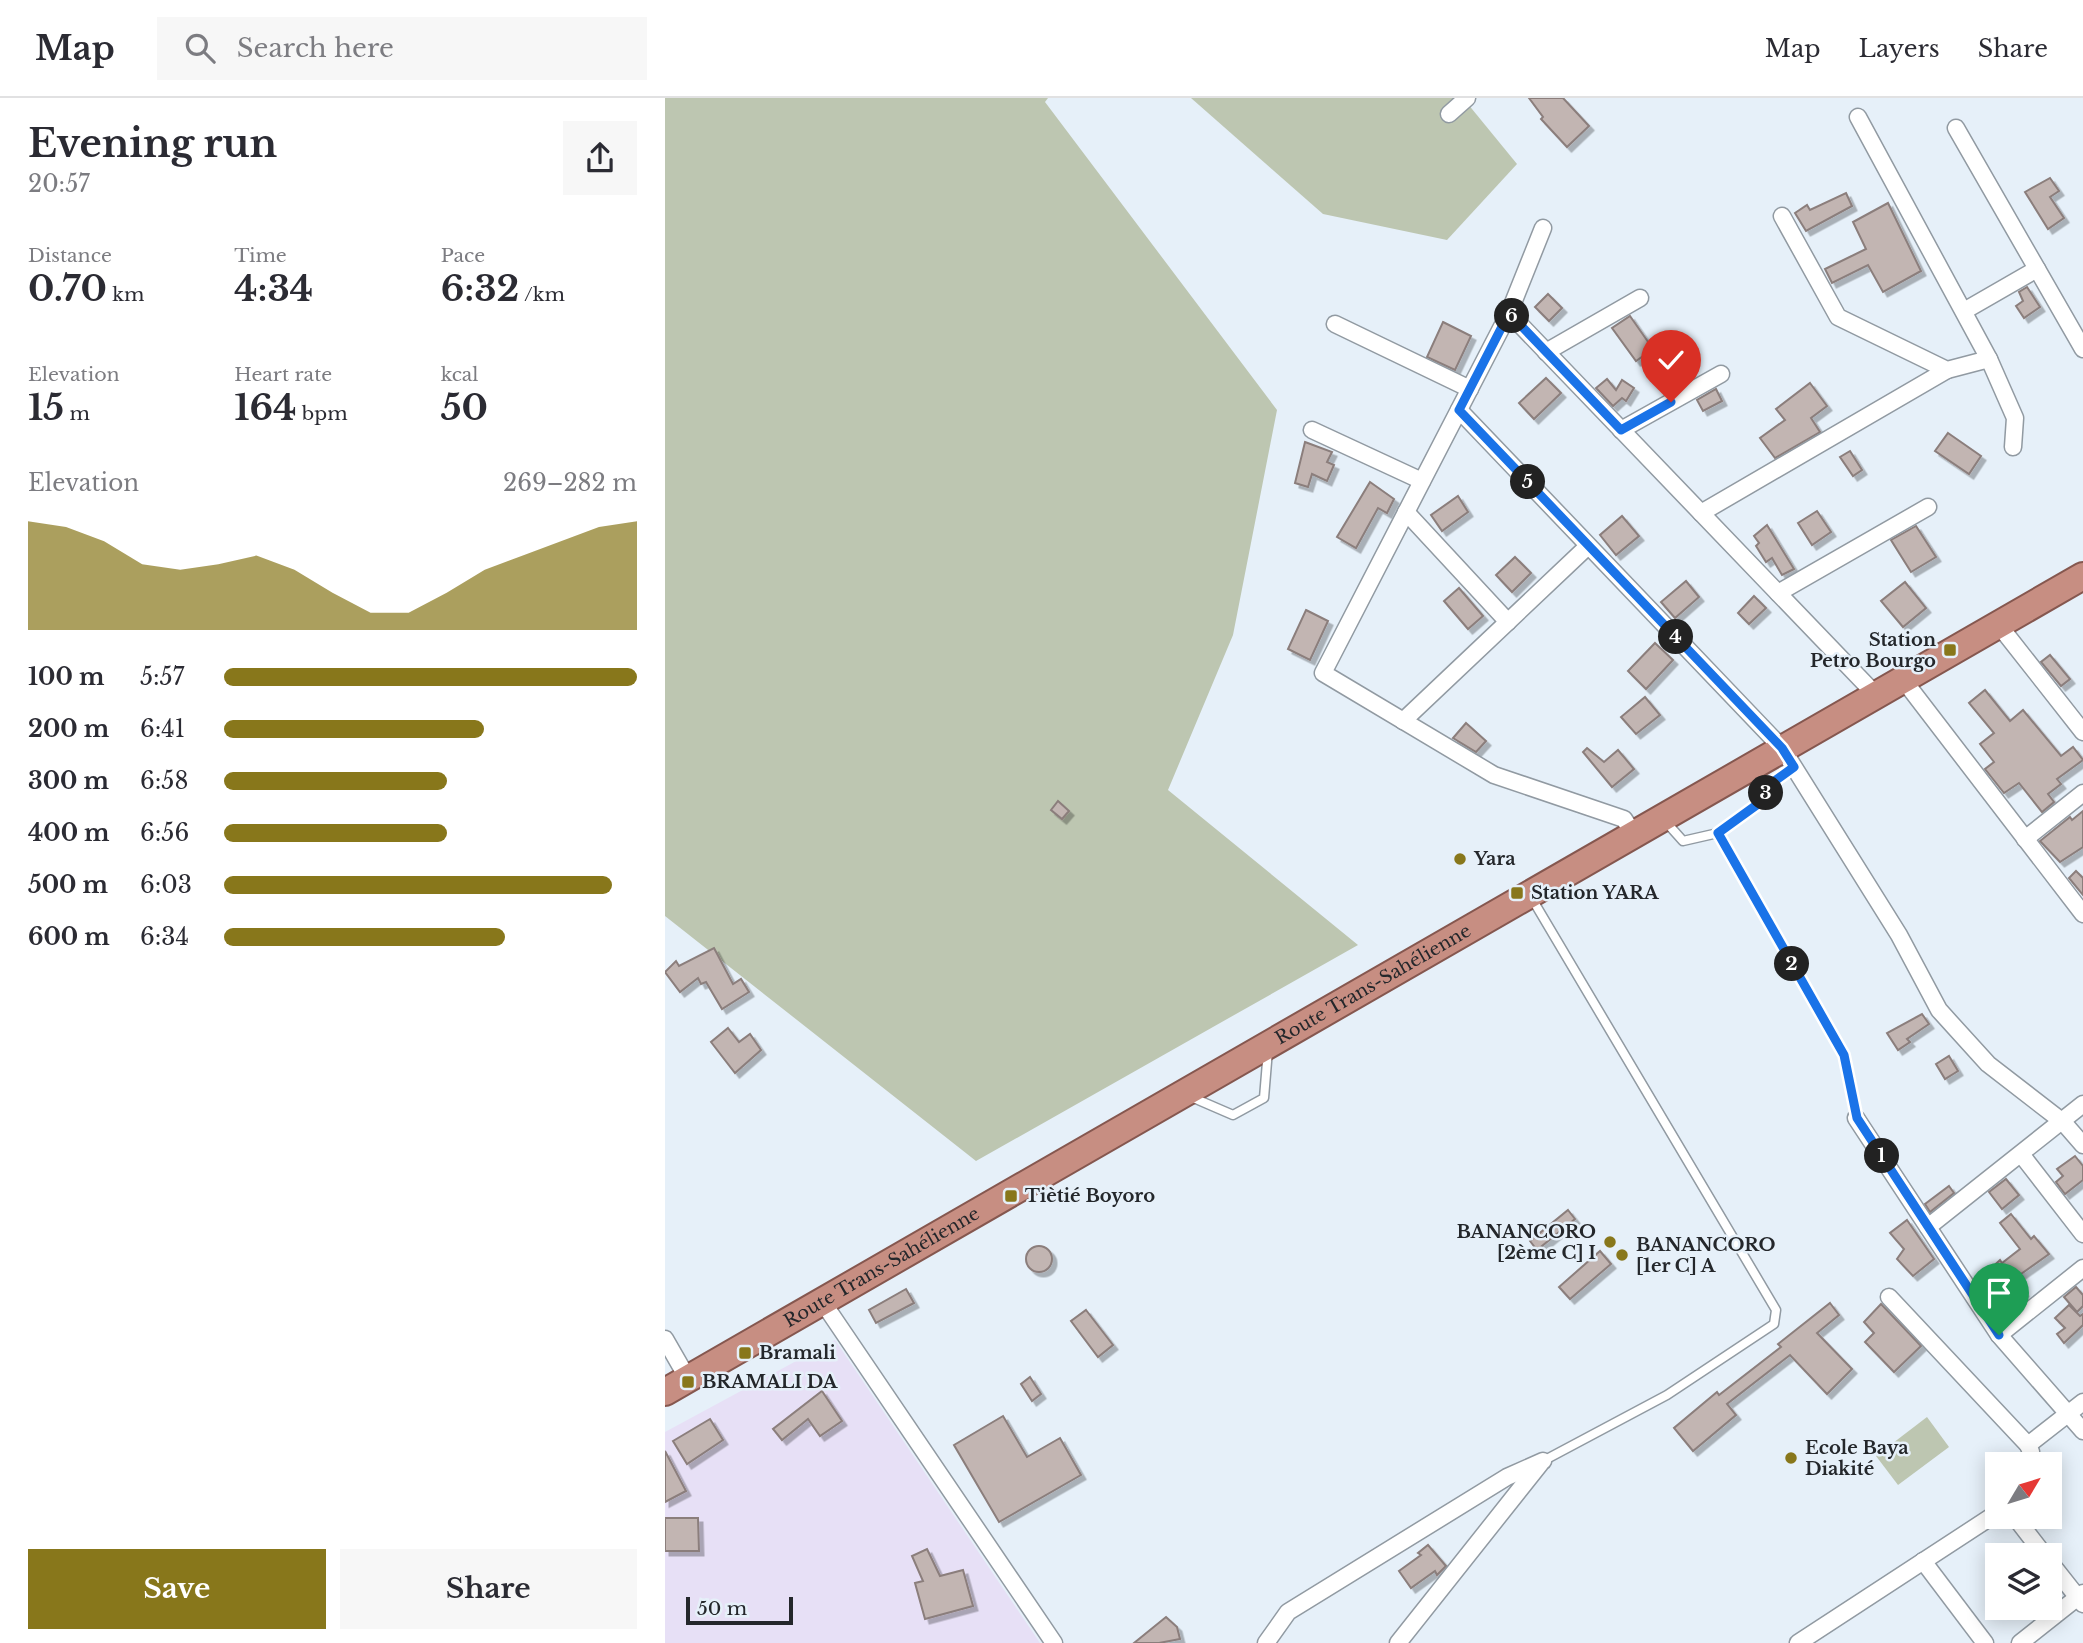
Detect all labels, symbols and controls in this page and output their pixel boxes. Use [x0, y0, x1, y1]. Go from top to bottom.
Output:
search box [157, 17, 647, 80]
text: Map [35, 28, 115, 69]
icon: search [181, 29, 219, 67]
text: Search here [237, 32, 394, 64]
text: Map [1765, 34, 1821, 63]
text: Layers [1859, 34, 1940, 63]
text: Share [1978, 34, 2048, 63]
text: Evening run [28, 120, 277, 167]
button: share [563, 121, 637, 195]
text: 20:57 [28, 170, 90, 198]
text: Distance [28, 244, 112, 267]
text: Time [234, 244, 287, 267]
text: Pace [441, 244, 485, 267]
text: 0.70 [28, 267, 107, 310]
text: 4:34 [234, 267, 313, 310]
text: 6:32 [441, 267, 519, 310]
text: km [107, 283, 144, 306]
text: /km [519, 283, 565, 306]
pin: 6 [1495, 298, 1529, 333]
text: 6 [1505, 304, 1518, 327]
pin [1641, 330, 1701, 402]
icon: check [1652, 341, 1690, 379]
text: Elevation [28, 363, 120, 386]
text: Heart rate [234, 363, 332, 386]
text: kcal [441, 363, 479, 386]
text: 15 [28, 386, 64, 429]
text: 164 [234, 386, 296, 429]
text: 50 [441, 386, 488, 429]
text: m [64, 402, 90, 425]
text: bpm [296, 402, 348, 425]
pin: 5 [1511, 464, 1545, 500]
text: Elevation [28, 469, 139, 497]
text: 269–282 m [503, 469, 637, 497]
text: 5 [1522, 470, 1533, 493]
pin: 4 [1658, 620, 1693, 654]
text: 4 [1669, 625, 1682, 648]
place label: Station Petro Bourgo [1810, 629, 1936, 672]
marker: Station Petro Bourgo [1942, 642, 1958, 658]
text: 100 m [28, 663, 104, 691]
text: 5:57 [140, 663, 184, 691]
text: 200 m [28, 715, 109, 743]
text: 6:41 [140, 715, 185, 743]
text: 300 m [28, 767, 109, 795]
text: 6:58 [140, 767, 188, 795]
pin: 3 [1749, 776, 1783, 810]
text: 3 [1759, 781, 1772, 804]
text: 400 m [28, 819, 110, 847]
text: 6:56 [140, 819, 189, 847]
place label: Yara [1473, 848, 1516, 870]
marker: Yara [1452, 851, 1468, 867]
text: 500 m [28, 871, 108, 899]
text: 6:03 [140, 871, 192, 899]
place label: Station YARA [1531, 882, 1660, 904]
marker: Station YARA [1509, 885, 1525, 901]
street label: Route Trans-Sahélienne [1271, 920, 1475, 1049]
text: 600 m [28, 923, 110, 951]
text: 6:34 [140, 923, 189, 951]
pin: 2 [1775, 946, 1809, 982]
text: 2 [1785, 952, 1798, 975]
pin: 1 [1865, 1138, 1899, 1174]
text: 1 [1877, 1144, 1886, 1167]
place label: Tiètié Boyoro [1025, 1185, 1155, 1207]
marker: Tiètié Boyoro [1003, 1188, 1019, 1204]
street label: Route Trans-Sahélienne [780, 1202, 983, 1332]
place label: BANANCORO [2ème C] I [1457, 1221, 1596, 1264]
marker: BANANCORO [2ème C] I [1602, 1234, 1618, 1250]
place label: BANANCORO [1er C] A [1636, 1234, 1775, 1277]
marker: BANANCORO [1er C] A [1614, 1247, 1630, 1263]
pin [1969, 1263, 2029, 1335]
icon: arrive [1980, 1274, 2018, 1312]
place label: Bramali [759, 1342, 836, 1364]
marker: Bramali [737, 1345, 753, 1361]
place label: BRAMALI DA [702, 1371, 839, 1393]
marker: BRAMALI DA [680, 1374, 696, 1390]
place label: Ecole Baya Diakité [1805, 1437, 1909, 1480]
marker: Ecole Baya Diakité [1783, 1450, 1799, 1466]
north arrow [1985, 1452, 2061, 1530]
map controls [1985, 1452, 2062, 1620]
button: layers [1985, 1543, 2062, 1620]
button: Save [28, 1549, 326, 1629]
button: Share [340, 1549, 637, 1629]
scale bar [686, 1594, 793, 1626]
text: 50 m [697, 1597, 747, 1620]

